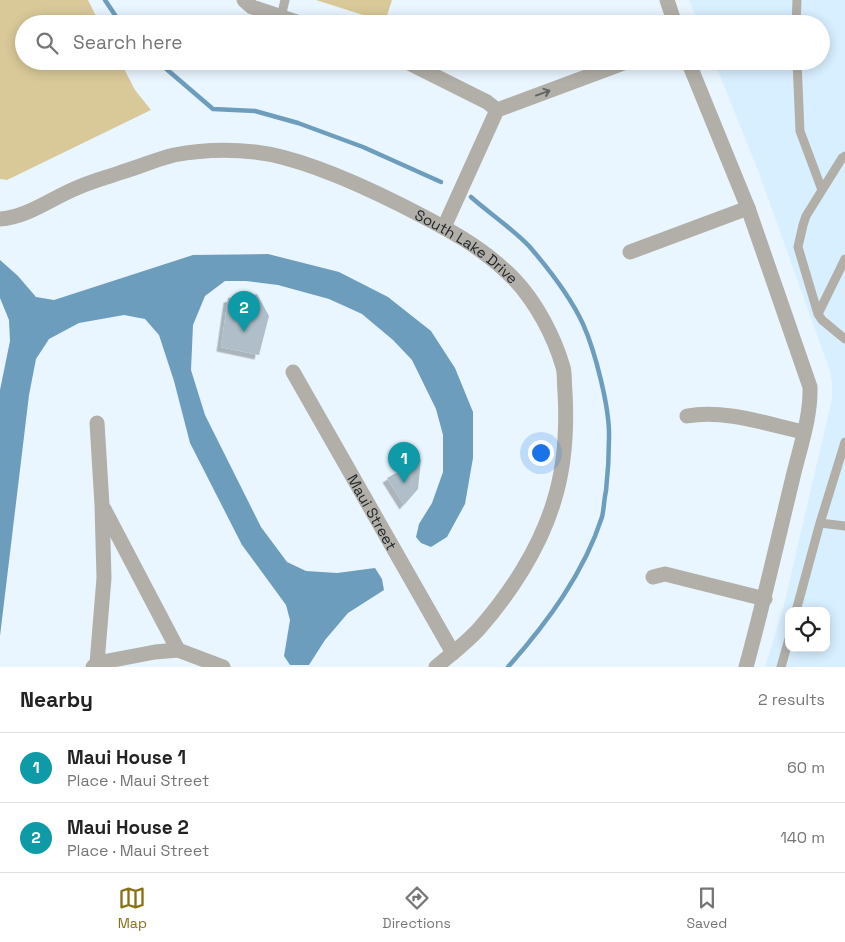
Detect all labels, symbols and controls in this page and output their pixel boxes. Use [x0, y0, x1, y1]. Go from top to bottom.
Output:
search box [15, 15, 830, 70]
icon: search [33, 29, 61, 57]
text: Search here [73, 30, 183, 55]
one-way arrow [535, 88, 550, 97]
street label: South Lake Drive [412, 204, 523, 287]
pin: 2 [228, 291, 260, 332]
your location [528, 440, 554, 466]
pin: 1 [388, 442, 420, 483]
street label: Maui Street [344, 471, 402, 553]
map controls [785, 607, 830, 652]
button: locate [785, 607, 830, 652]
text: Nearby [20, 686, 93, 713]
text: 2 results [758, 689, 825, 710]
text: Maui House 1 [67, 745, 186, 770]
text: 1 [32, 757, 40, 778]
text: 60 m [787, 757, 825, 778]
text: Place · Maui Street [67, 770, 209, 791]
text: Maui House 2 [67, 815, 189, 840]
text: 2 [31, 827, 41, 848]
text: 140 m [780, 827, 825, 848]
text: Place · Maui Street [67, 840, 209, 861]
tab: Map [118, 884, 147, 932]
tab: Directions [382, 884, 451, 932]
tab: Saved [686, 884, 727, 932]

